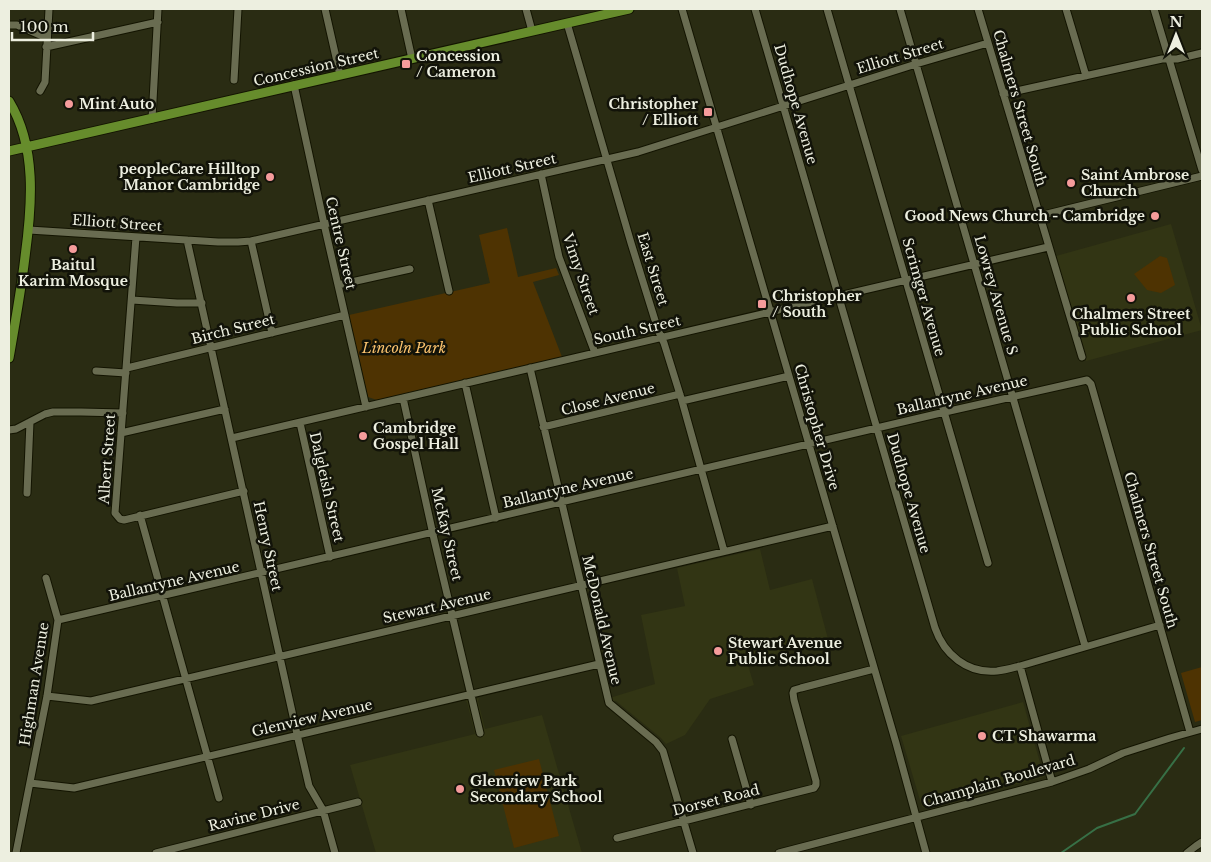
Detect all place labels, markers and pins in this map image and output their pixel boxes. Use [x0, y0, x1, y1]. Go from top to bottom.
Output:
place label: Concession / Cameron [416, 47, 501, 81]
marker: Concession / Cameron [400, 58, 412, 70]
place label: Mint Auto [79, 95, 154, 113]
place label: Christopher / Elliott [608, 95, 699, 129]
marker: Mint Auto [63, 98, 75, 110]
marker: Christopher / Elliott [702, 106, 714, 118]
place label: peopleCare Hilltop Manor Cambridge [119, 160, 260, 194]
place label: Saint Ambrose Church [1081, 166, 1189, 200]
marker: peopleCare Hilltop Manor Cambridge [264, 171, 276, 183]
marker: Saint Ambrose Church [1065, 177, 1077, 189]
place label: Good News Church - Cambridge [905, 207, 1145, 225]
marker: Good News Church - Cambridge [1149, 210, 1161, 222]
marker: Baitul Karim Mosque [67, 243, 79, 255]
place label: Baitul Karim Mosque [18, 256, 128, 290]
place label: Christopher / South [772, 287, 862, 321]
marker: Chalmers Street Public School [1125, 292, 1137, 304]
marker: Christopher / South [756, 298, 768, 310]
place label: Chalmers Street Public School [1072, 305, 1191, 339]
place label: Cambridge Gospel Hall [373, 419, 459, 453]
marker: Cambridge Gospel Hall [357, 430, 369, 442]
place label: Stewart Avenue Public School [728, 634, 842, 668]
marker: Stewart Avenue Public School [712, 645, 724, 657]
place label: CT Shawarma [992, 727, 1096, 745]
marker: CT Shawarma [976, 730, 988, 742]
place label: Glenview Park Secondary School [470, 772, 603, 806]
marker: Glenview Park Secondary School [454, 783, 466, 795]

